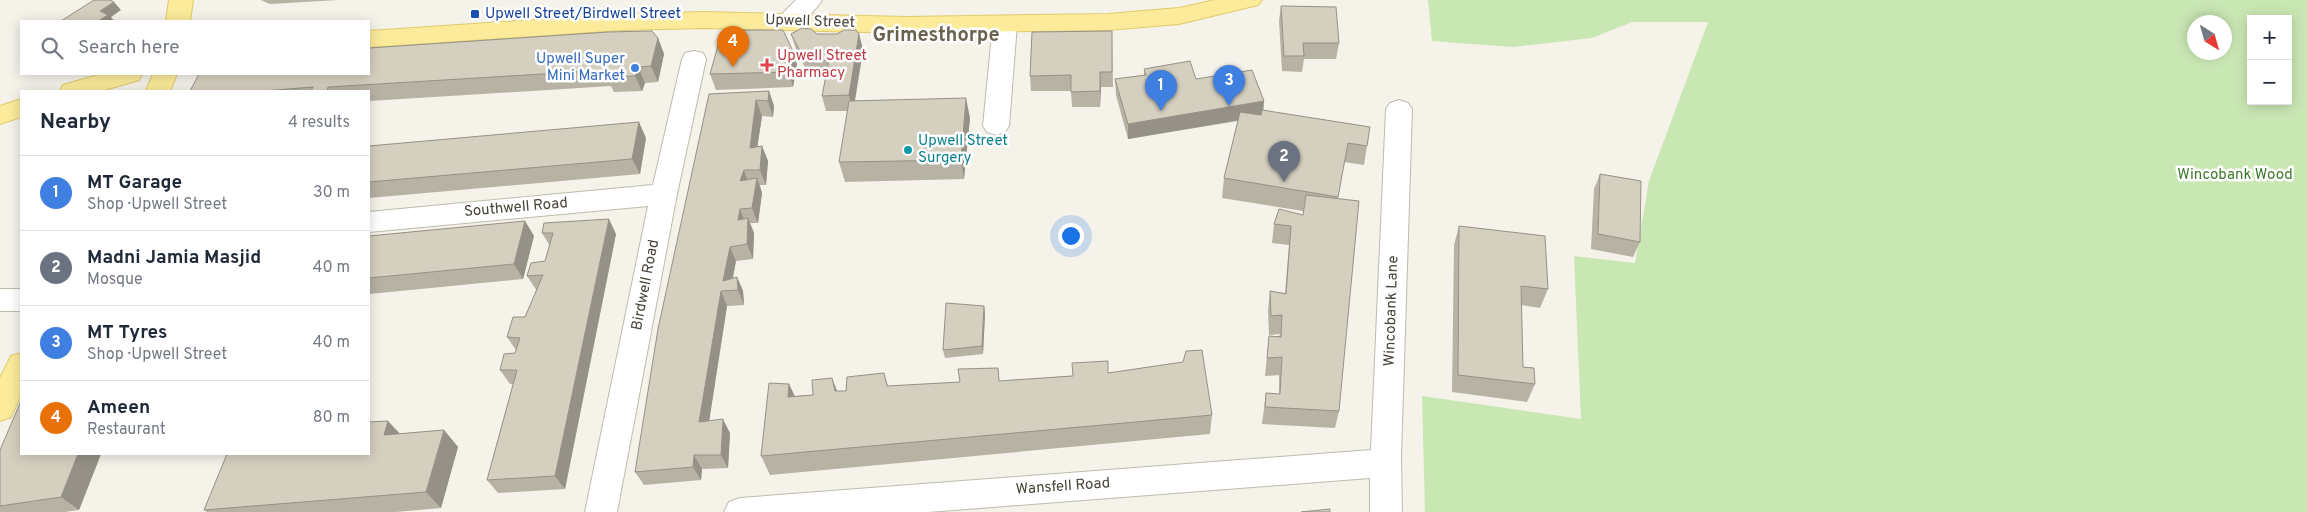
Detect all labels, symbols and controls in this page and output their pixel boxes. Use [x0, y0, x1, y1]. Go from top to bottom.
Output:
place label: Upwell Street/Birdwell Street [485, 5, 681, 24]
marker: Upwell Street/Birdwell Street [469, 8, 481, 20]
street label: Upwell Street [765, 11, 855, 33]
north arrow [2187, 15, 2232, 60]
map controls [2247, 15, 2292, 105]
button: + [2247, 15, 2292, 60]
search box [20, 20, 370, 75]
district label: Grimesthorpe [872, 23, 1000, 49]
pin: 4 [717, 26, 749, 67]
icon: search [38, 34, 66, 62]
text: Search here [78, 36, 180, 60]
place label: Upwell Street Pharmacy [777, 47, 867, 83]
place label: Upwell Super Mini Market [536, 50, 625, 86]
marker: Upwell Street Pharmacy [761, 59, 773, 71]
button: − [2247, 60, 2292, 105]
marker: Upwell Super Mini Market [629, 62, 641, 74]
pin: 3 [1213, 65, 1245, 106]
pin: 1 [1145, 70, 1177, 111]
text: Nearby [40, 109, 111, 136]
text: 4 results [288, 113, 350, 133]
place label: Upwell Street Surgery [918, 132, 1008, 168]
pin: 2 [1268, 141, 1300, 182]
marker: Upwell Street Surgery [902, 144, 914, 156]
park label: Wincobank Wood [2177, 166, 2293, 185]
text: MT Garage [87, 171, 182, 195]
text: 1 [53, 183, 59, 203]
text: 30 m [313, 183, 350, 203]
street label: Southwell Road [463, 194, 569, 222]
text: Shop · Upwell Street [87, 195, 227, 215]
your location [1058, 223, 1084, 249]
street label: Birdwell Road [628, 238, 664, 332]
text: Madni Jamia Masjid [87, 246, 261, 270]
street label: Wincobank Lane [1381, 255, 1403, 367]
text: 2 [51, 258, 61, 278]
text: 40 m [312, 258, 350, 278]
text: Mosque [87, 270, 143, 290]
text: MT Tyres [87, 321, 167, 345]
text: 3 [51, 333, 61, 353]
text: 40 m [312, 333, 350, 353]
text: Shop · Upwell Street [87, 345, 227, 365]
text: Ameen [87, 396, 150, 420]
text: 4 [51, 408, 61, 428]
text: 80 m [313, 408, 350, 428]
text: Restaurant [87, 420, 166, 440]
street label: Wansfell Road [1015, 474, 1111, 500]

